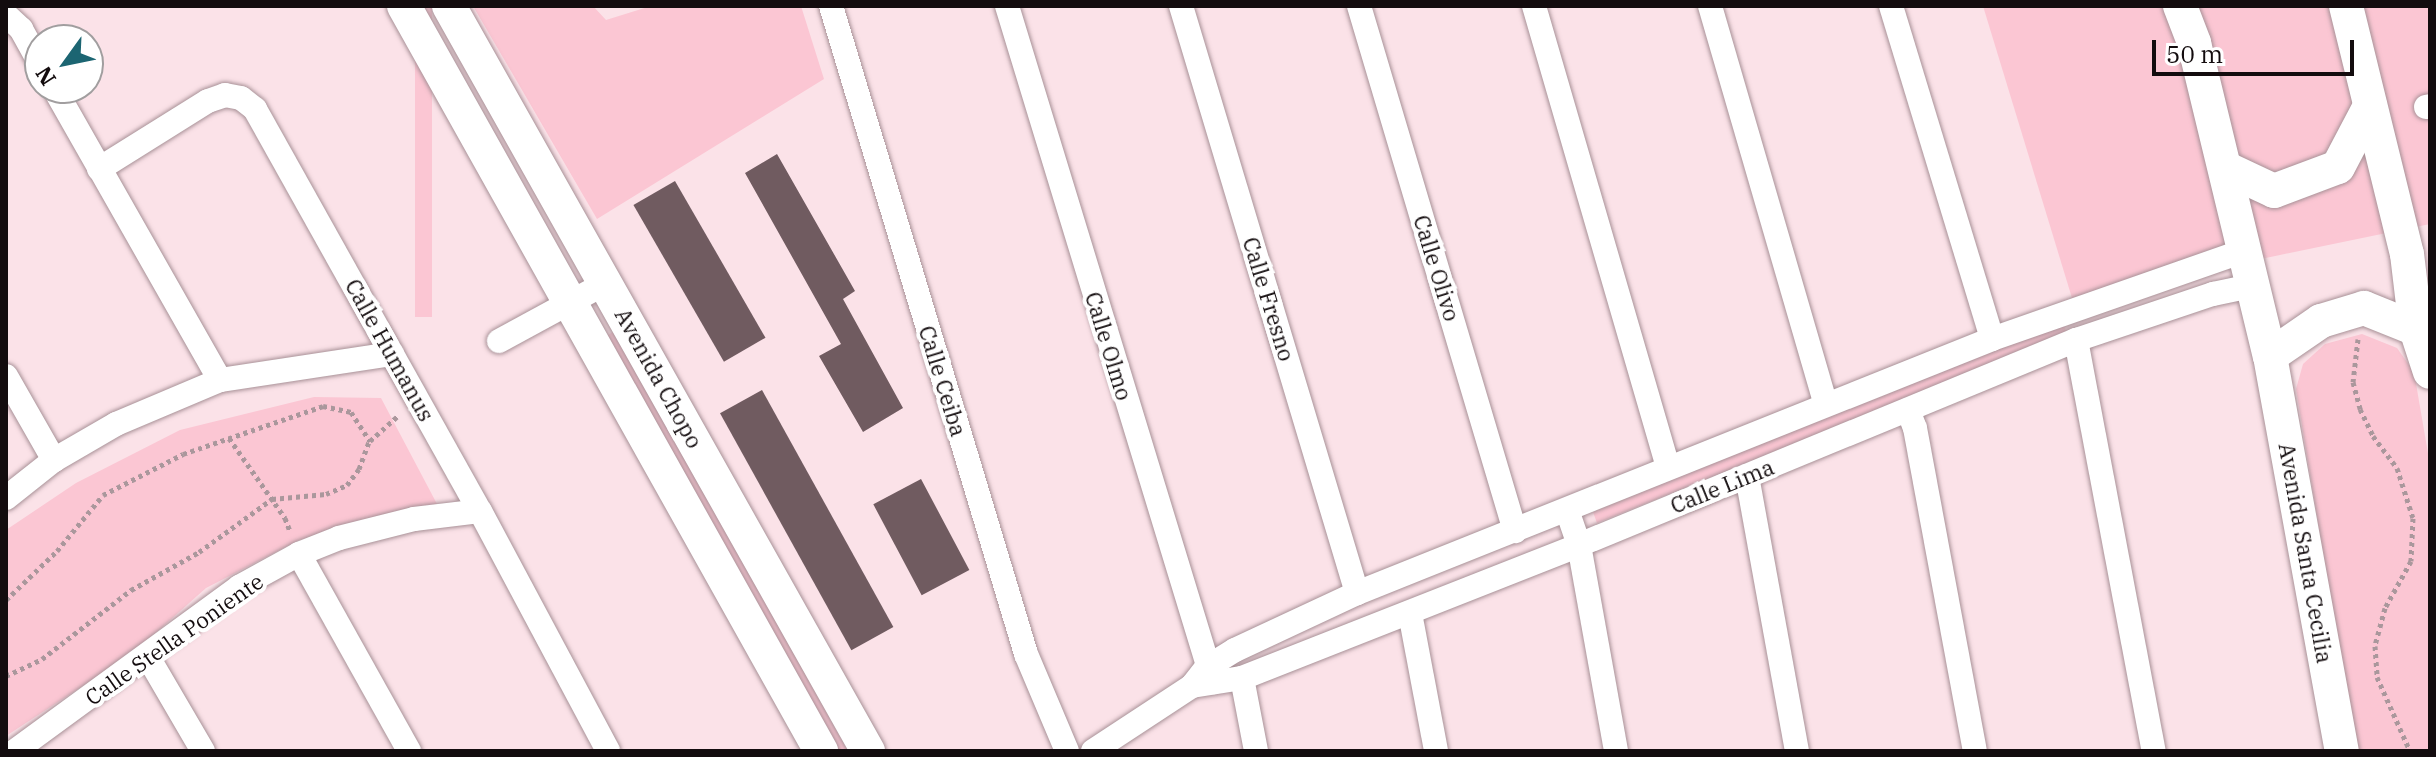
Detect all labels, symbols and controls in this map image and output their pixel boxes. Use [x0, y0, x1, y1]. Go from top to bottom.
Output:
north arrow [24, 24, 104, 104]
scale bar [2156, 24, 2358, 74]
text: 50 m [2166, 38, 2223, 70]
text: N [28, 61, 62, 91]
street label: Calle Olivo [1408, 212, 1466, 324]
street label: Calle Fresno [1238, 234, 1300, 364]
street label: Calle Humanus [340, 274, 440, 426]
street label: Calle Olmo [1080, 289, 1138, 403]
street label: Avenida Chopo [610, 303, 708, 453]
street label: Calle Ceiba [914, 322, 972, 440]
street label: Avenida Santa Cecilia [2274, 441, 2338, 665]
street label: Calle Lima [1666, 453, 1778, 519]
street label: Calle Stella Poniente [80, 568, 268, 710]

